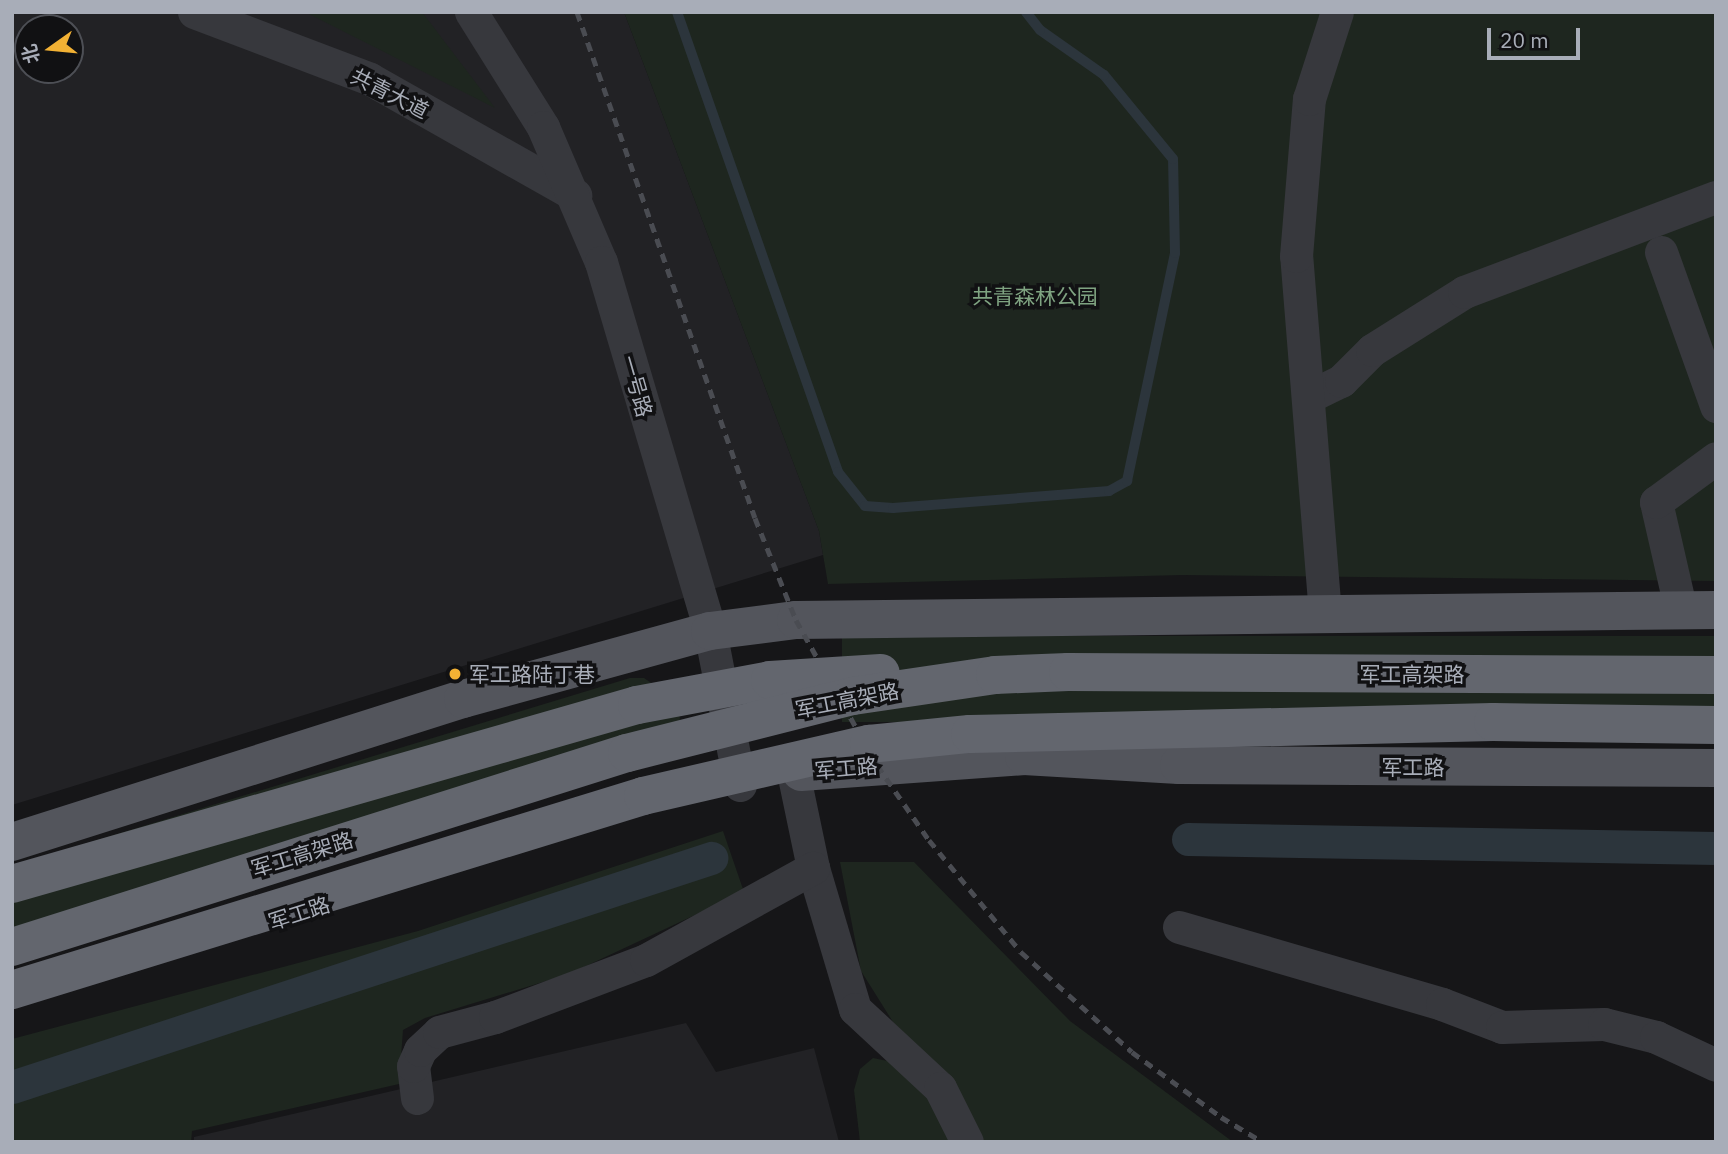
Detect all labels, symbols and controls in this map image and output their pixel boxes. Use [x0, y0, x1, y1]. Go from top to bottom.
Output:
north arrow [14, 14, 84, 84]
scale bar [1490, 14, 1583, 58]
text: 20 m [1500, 26, 1549, 54]
text: 北 [17, 42, 45, 66]
street label: 共青大道 [347, 63, 433, 123]
park label: 共青森林公园 [972, 283, 1098, 309]
street label: 一号路 [616, 352, 658, 420]
place label: 军工路陆丁巷 [469, 661, 595, 687]
street label: 军工高架路 [1360, 661, 1464, 687]
marker: 军工路陆丁巷 [447, 666, 463, 682]
street label: 军工高架路 [793, 678, 901, 722]
street label: 军工路 [814, 753, 878, 783]
street label: 军工路 [1382, 754, 1444, 780]
street label: 军工高架路 [248, 827, 356, 881]
street label: 军工路 [265, 891, 333, 935]

